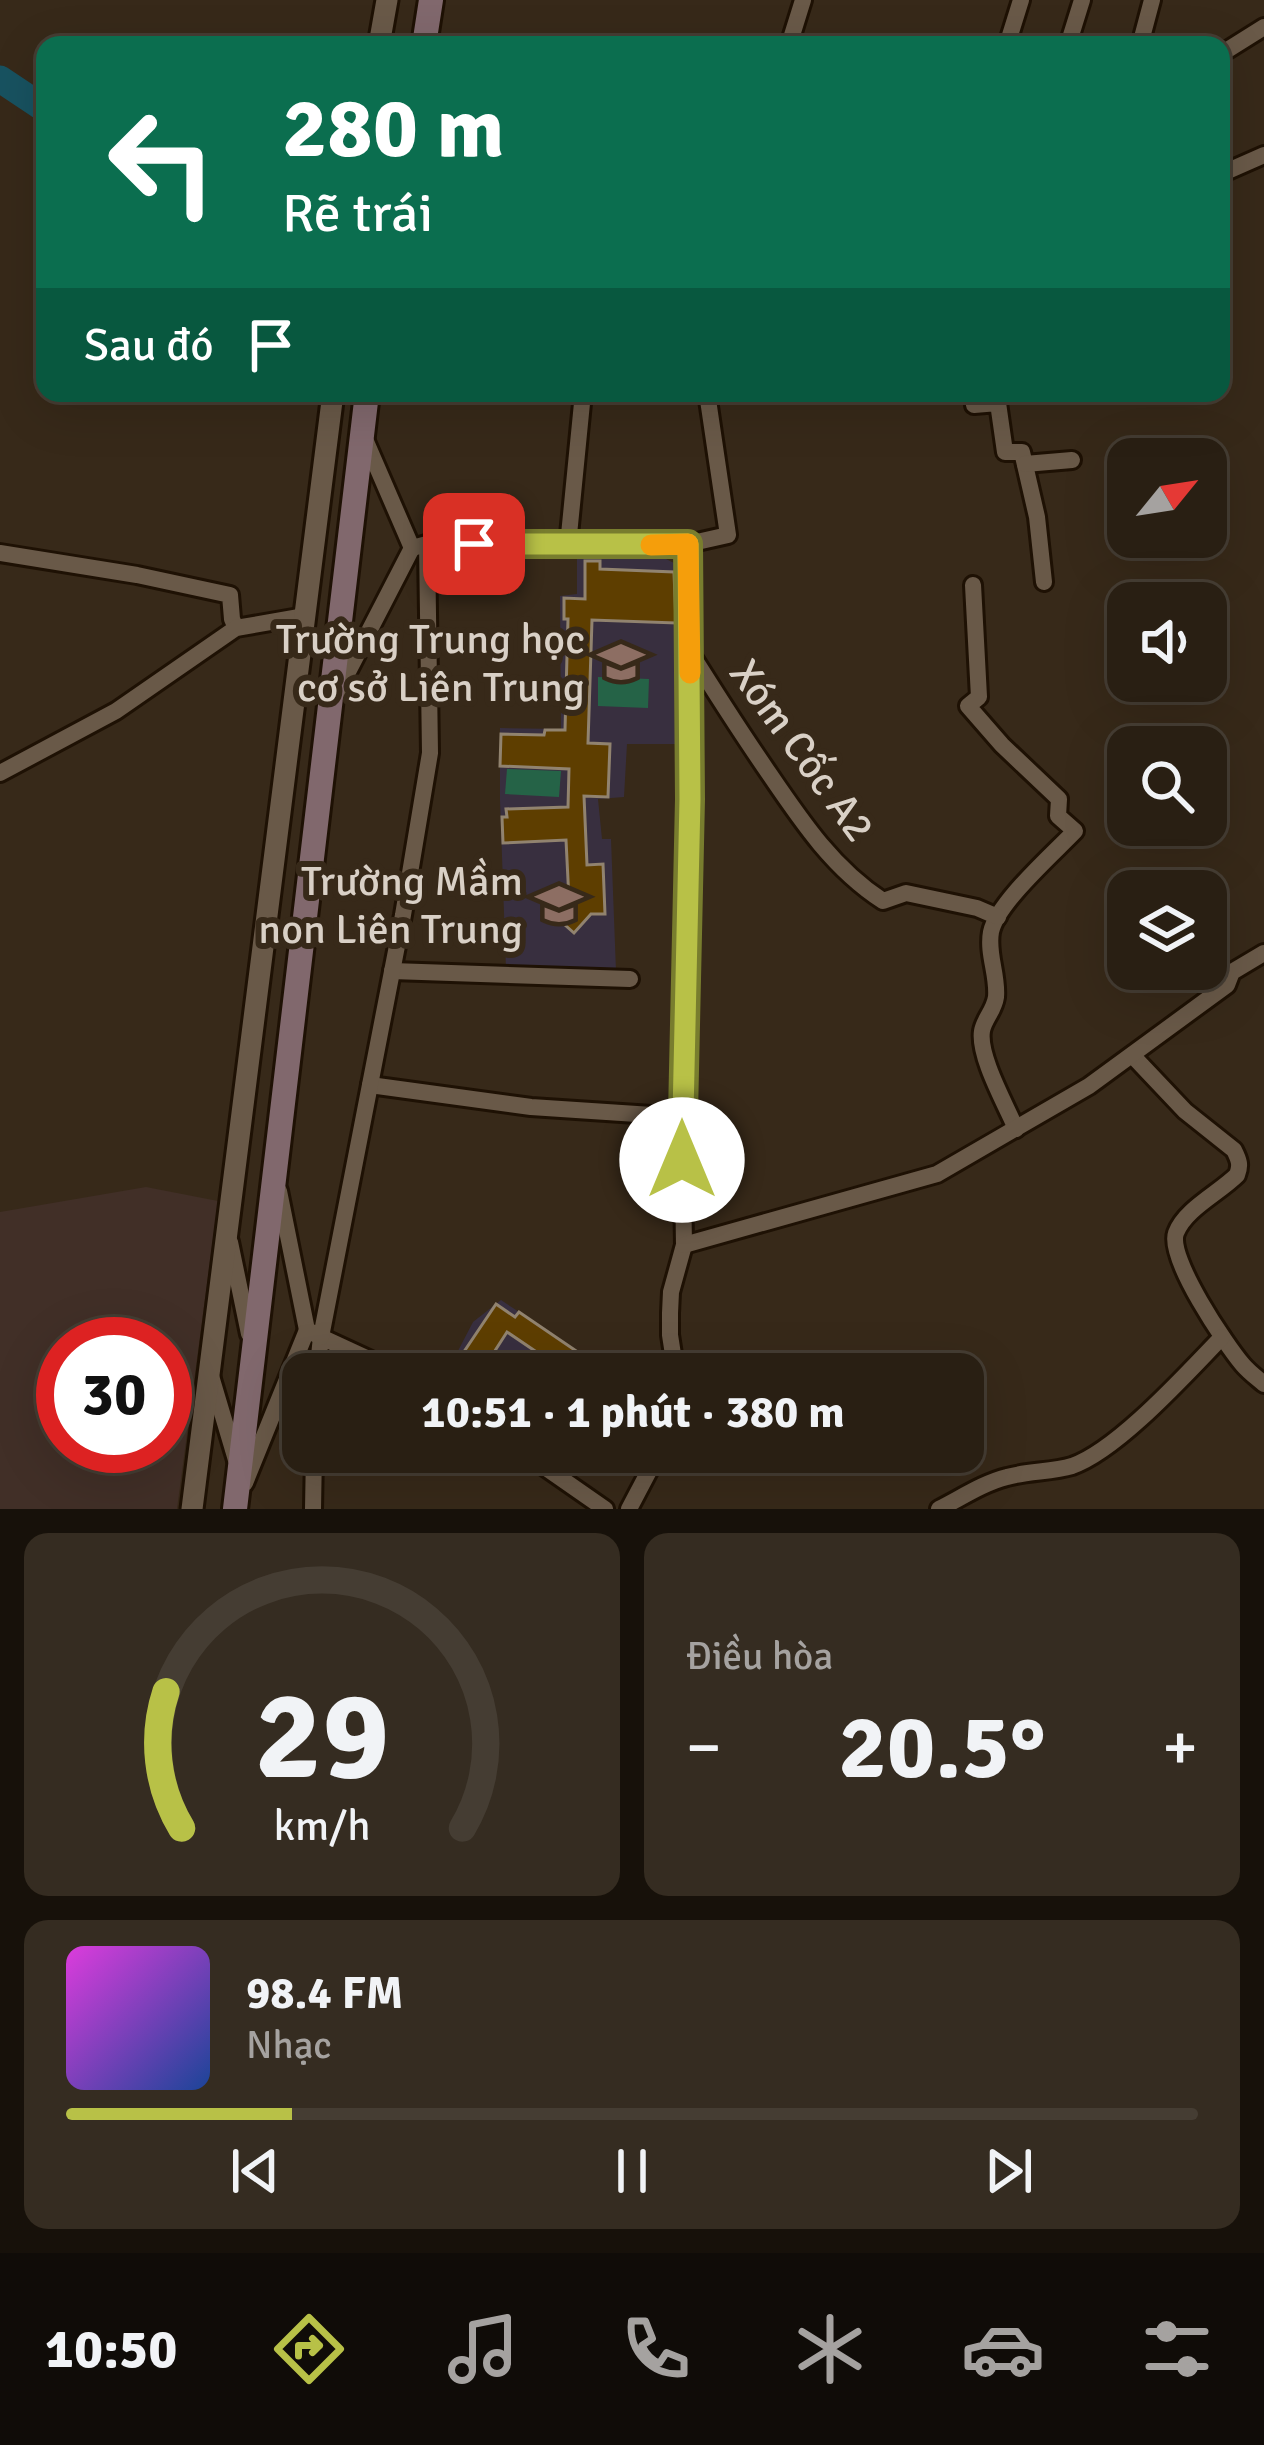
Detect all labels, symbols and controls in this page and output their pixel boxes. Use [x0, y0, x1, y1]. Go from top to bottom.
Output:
text: 280 m [282, 77, 504, 181]
icon: left [84, 84, 240, 240]
text: Rẽ trái [282, 180, 433, 247]
icon: arrive [238, 312, 304, 378]
text: Sau đó [84, 318, 214, 373]
north arrow [1107, 438, 1227, 558]
map controls [1107, 438, 1227, 990]
pin [423, 493, 525, 595]
icon: arrive [441, 511, 507, 577]
button: sound [1107, 582, 1227, 702]
place label: Trường Trung học cơ sở Liên Trung [276, 614, 585, 713]
school or university icon: Trường Trung học cơ sở Liên Trung [596, 637, 646, 687]
street label: Xóm Cốc A2 [719, 650, 885, 852]
button: search [1107, 726, 1227, 846]
place label: Trường Mầm non Liên Trung [258, 856, 523, 955]
button: layers [1107, 870, 1227, 990]
school or university icon: Trường Mầm non Liên Trung [534, 879, 584, 929]
position arrow [619, 1097, 745, 1223]
speed limit sign: 30 [36, 1317, 192, 1473]
text: 10:51 · 1 phút · 380 m [421, 1385, 845, 1440]
text: Điều hòa [686, 1632, 833, 1680]
text: 29 [255, 1660, 389, 1813]
text: 20.5° [838, 1692, 1046, 1803]
text: − [686, 1707, 722, 1788]
text: + [1162, 1707, 1198, 1788]
text: km/h [273, 1799, 371, 1852]
text: 98.4 FM [246, 1966, 403, 2021]
text: Nhạc [246, 2021, 332, 2069]
icon: previous [222, 2138, 288, 2204]
icon: pause [599, 2138, 665, 2204]
icon: next [976, 2138, 1042, 2204]
icon: directions [267, 2307, 351, 2391]
icon: music [441, 2307, 525, 2391]
icon: phone [614, 2307, 698, 2391]
icon: climate [788, 2307, 872, 2391]
icon: car [961, 2307, 1045, 2391]
icon: filters [1135, 2307, 1219, 2391]
text: 10:50 [45, 2316, 177, 2383]

